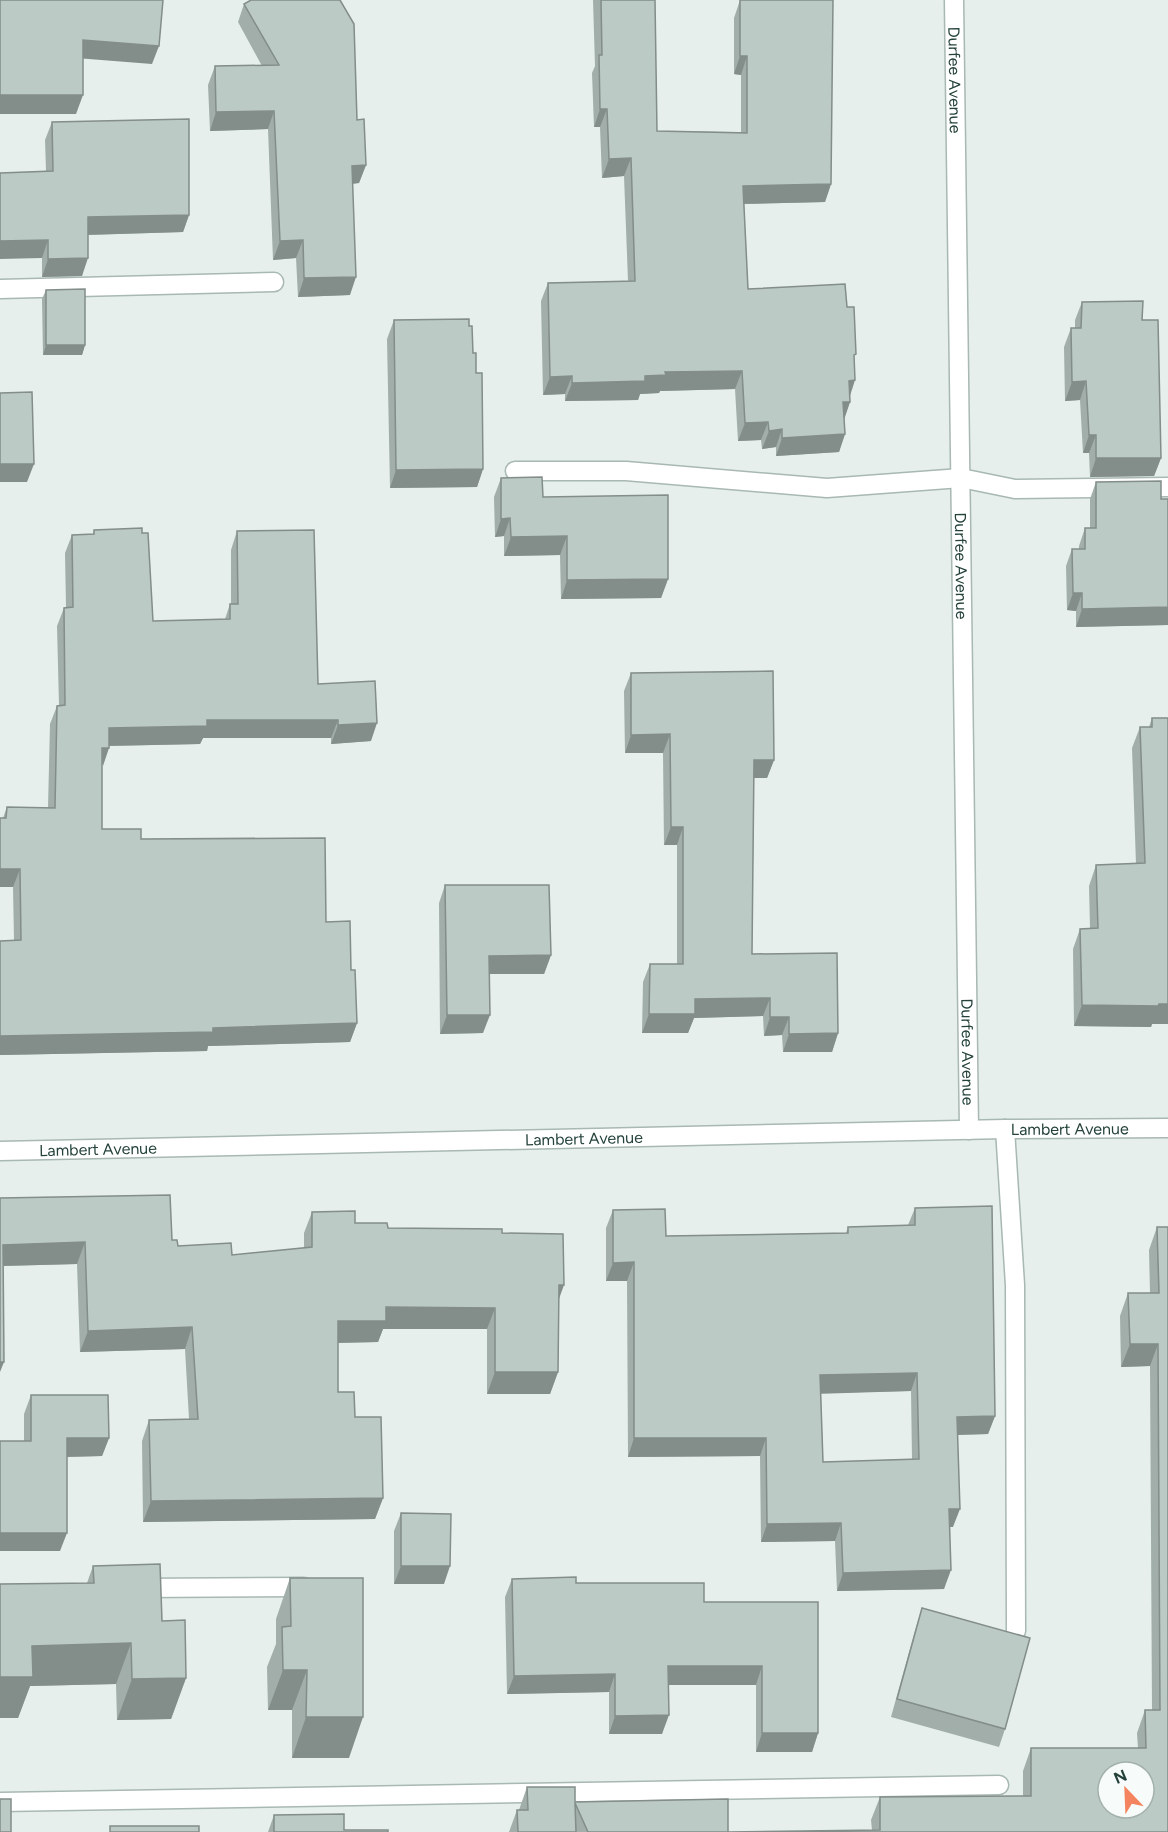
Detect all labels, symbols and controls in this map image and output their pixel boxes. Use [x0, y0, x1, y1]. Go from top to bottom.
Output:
street label: Durfee Avenue [945, 26, 965, 134]
street label: Durfee Avenue [951, 512, 972, 620]
street label: Durfee Avenue [958, 998, 978, 1106]
street label: Lambert Avenue [1011, 1119, 1129, 1138]
street label: Lambert Avenue [525, 1127, 643, 1149]
street label: Lambert Avenue [39, 1138, 157, 1160]
north arrow [1096, 1760, 1156, 1820]
text: N [1111, 1765, 1130, 1788]

